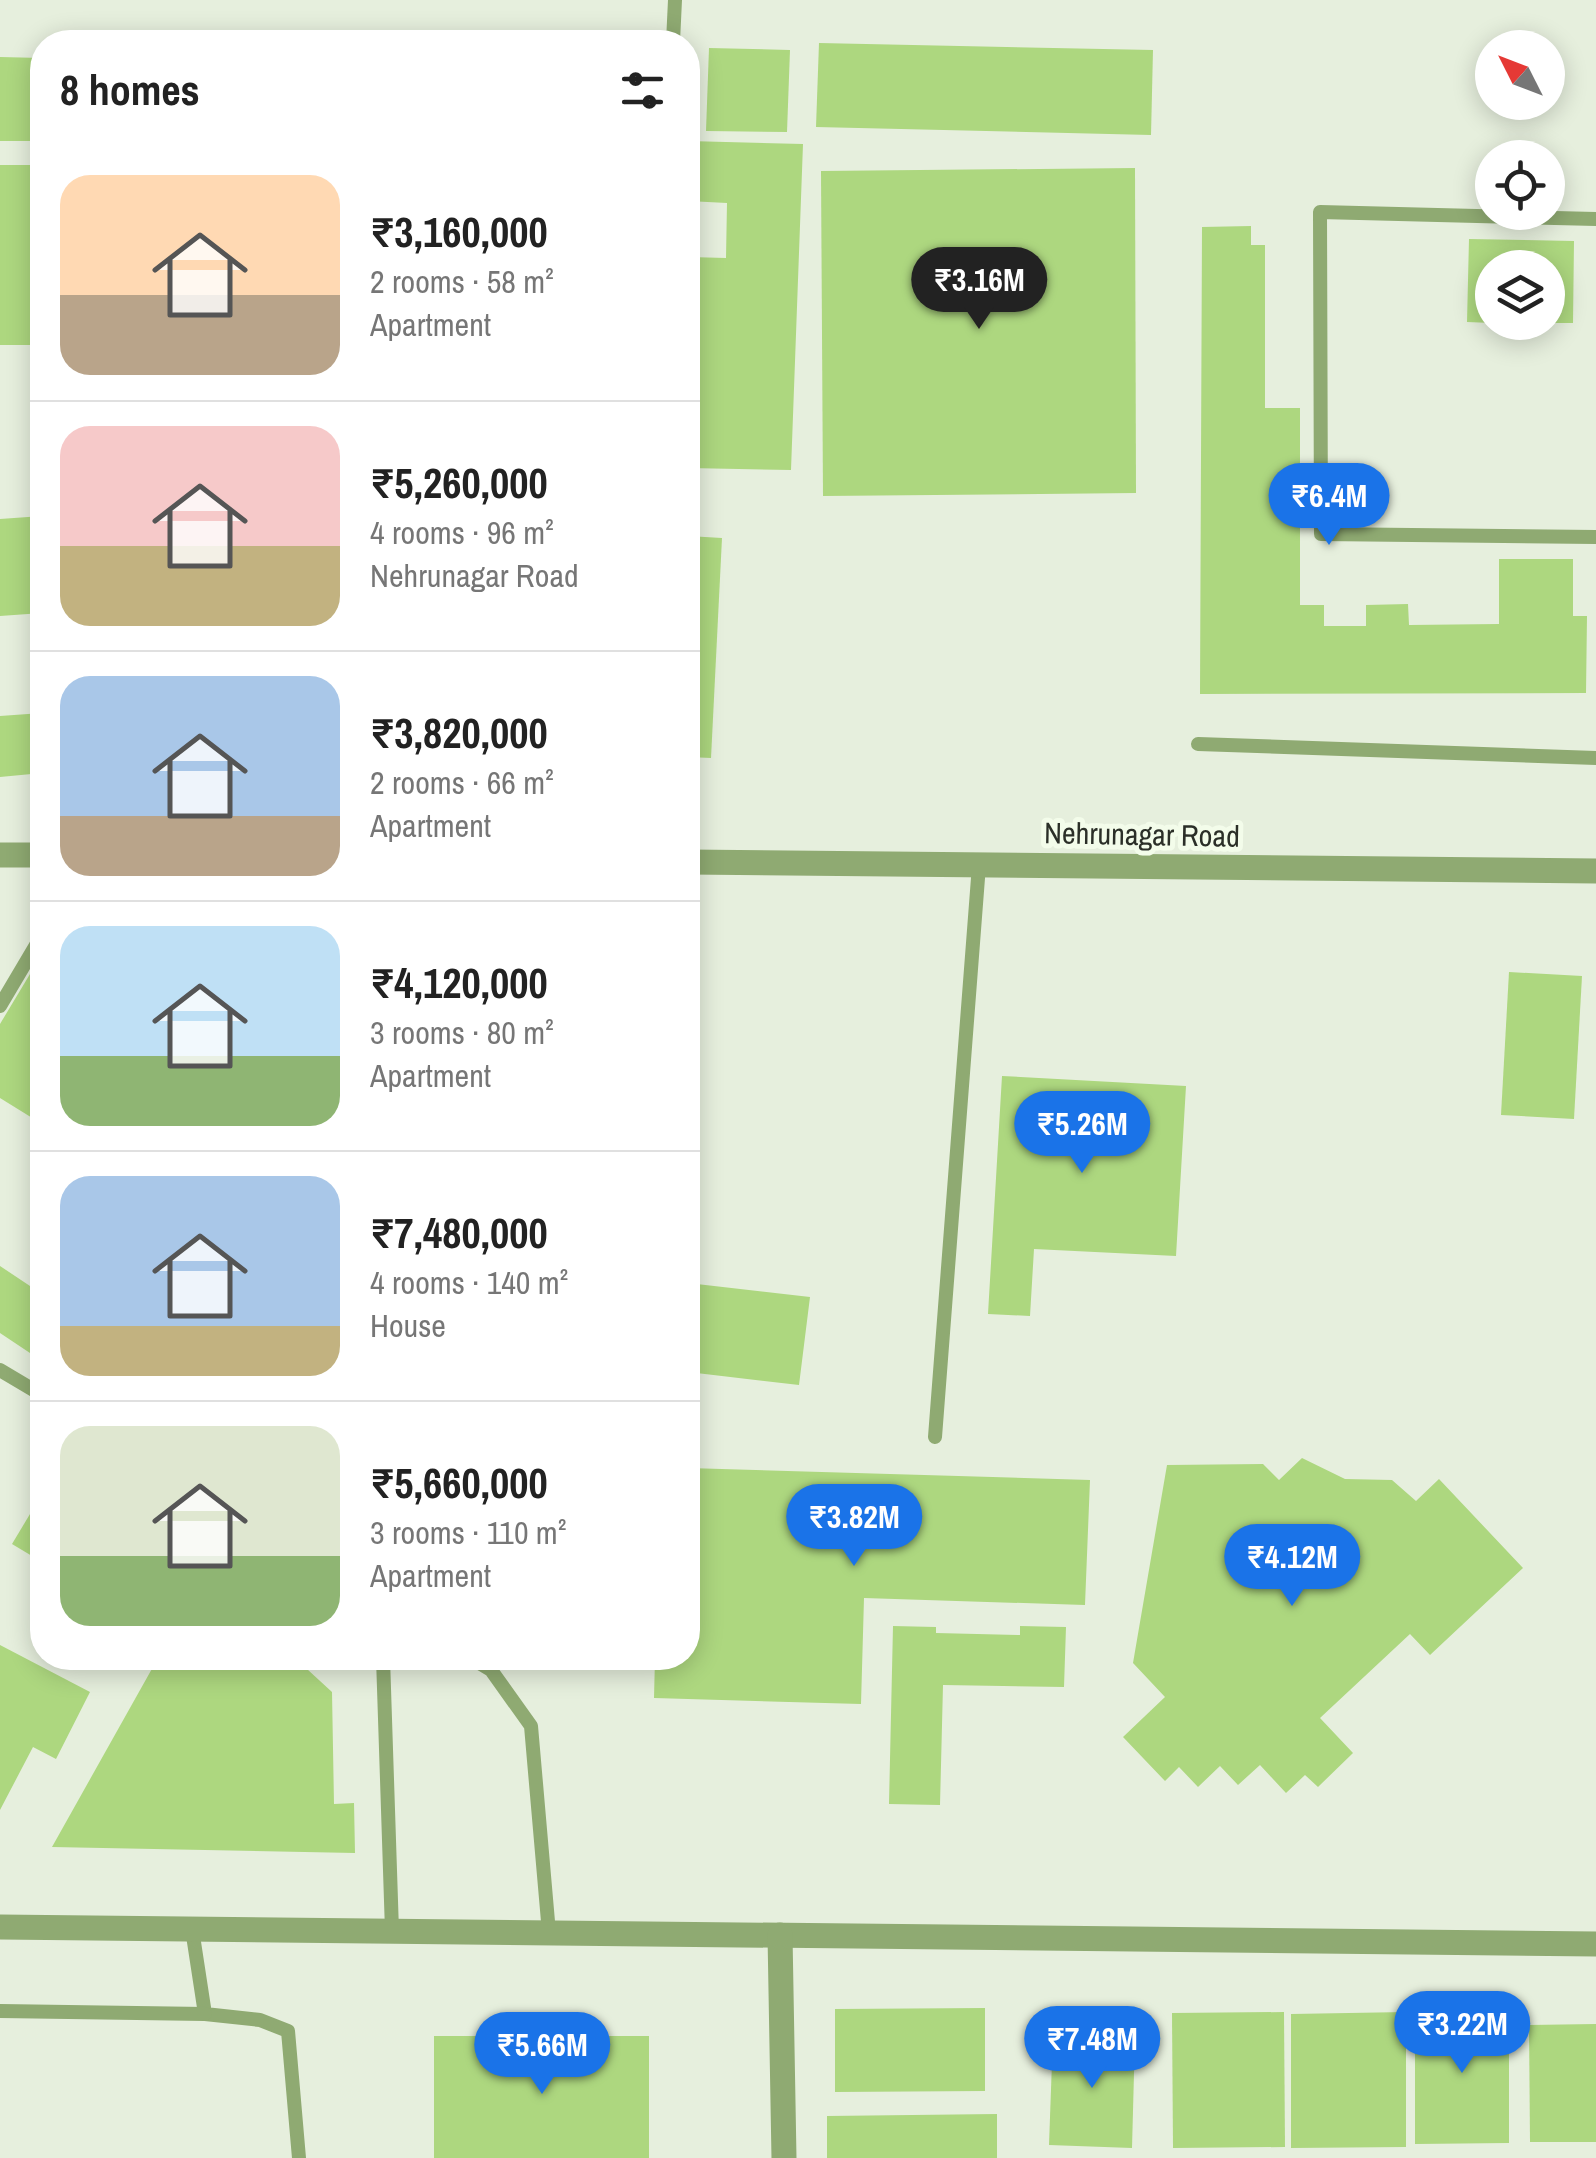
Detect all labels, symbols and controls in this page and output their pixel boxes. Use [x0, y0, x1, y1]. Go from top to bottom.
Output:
north arrow [1475, 30, 1565, 120]
map controls [1475, 30, 1565, 340]
text: 8 homes [60, 62, 200, 118]
icon: filters [615, 63, 670, 118]
button: locate [1475, 140, 1565, 230]
text: ₹3,160,000 [370, 204, 548, 260]
icon: home [140, 215, 260, 335]
pin: ₹3.16M [898, 247, 1060, 332]
button: layers [1475, 250, 1565, 340]
text: ₹3.16M [933, 258, 1025, 301]
text: 2 rooms · 58 m² [370, 260, 554, 303]
text: Apartment [370, 303, 491, 346]
text: ₹5,260,000 [370, 455, 548, 511]
pin: ₹6.4M [1259, 463, 1399, 548]
icon: home [140, 466, 260, 586]
text: ₹6.4M [1291, 474, 1367, 517]
text: 4 rooms · 96 m² [370, 511, 554, 554]
text: Nehrunagar Road [370, 554, 579, 597]
text: ₹3,820,000 [370, 705, 548, 761]
icon: home [140, 716, 260, 836]
text: 2 rooms · 66 m² [370, 761, 554, 804]
text: Apartment [370, 804, 491, 847]
street label: Nehrunagar Road [1044, 812, 1240, 856]
text: ₹4,120,000 [370, 955, 548, 1011]
icon: home [140, 966, 260, 1086]
text: 3 rooms · 80 m² [370, 1011, 554, 1054]
text: Apartment [370, 1054, 491, 1097]
pin: ₹5.26M [1001, 1091, 1163, 1176]
text: ₹5.26M [1036, 1102, 1128, 1145]
text: ₹7,480,000 [370, 1205, 548, 1261]
icon: home [140, 1216, 260, 1336]
text: 4 rooms · 140 m² [370, 1261, 568, 1304]
text: House [370, 1304, 446, 1347]
text: ₹5,660,000 [370, 1455, 548, 1511]
icon: home [140, 1466, 260, 1586]
pin: ₹3.82M [773, 1484, 935, 1569]
text: ₹3.82M [808, 1495, 900, 1538]
text: 3 rooms · 110 m² [370, 1511, 566, 1554]
pin: ₹4.12M [1211, 1524, 1373, 1609]
text: ₹4.12M [1246, 1535, 1338, 1578]
text: Apartment [370, 1554, 491, 1597]
pin: ₹3.22M [1381, 1991, 1543, 2076]
text: ₹3.22M [1416, 2002, 1508, 2045]
pin: ₹7.48M [1011, 2006, 1173, 2091]
pin: ₹5.66M [461, 2012, 623, 2097]
text: ₹7.48M [1046, 2017, 1138, 2060]
text: ₹5.66M [496, 2023, 588, 2066]

